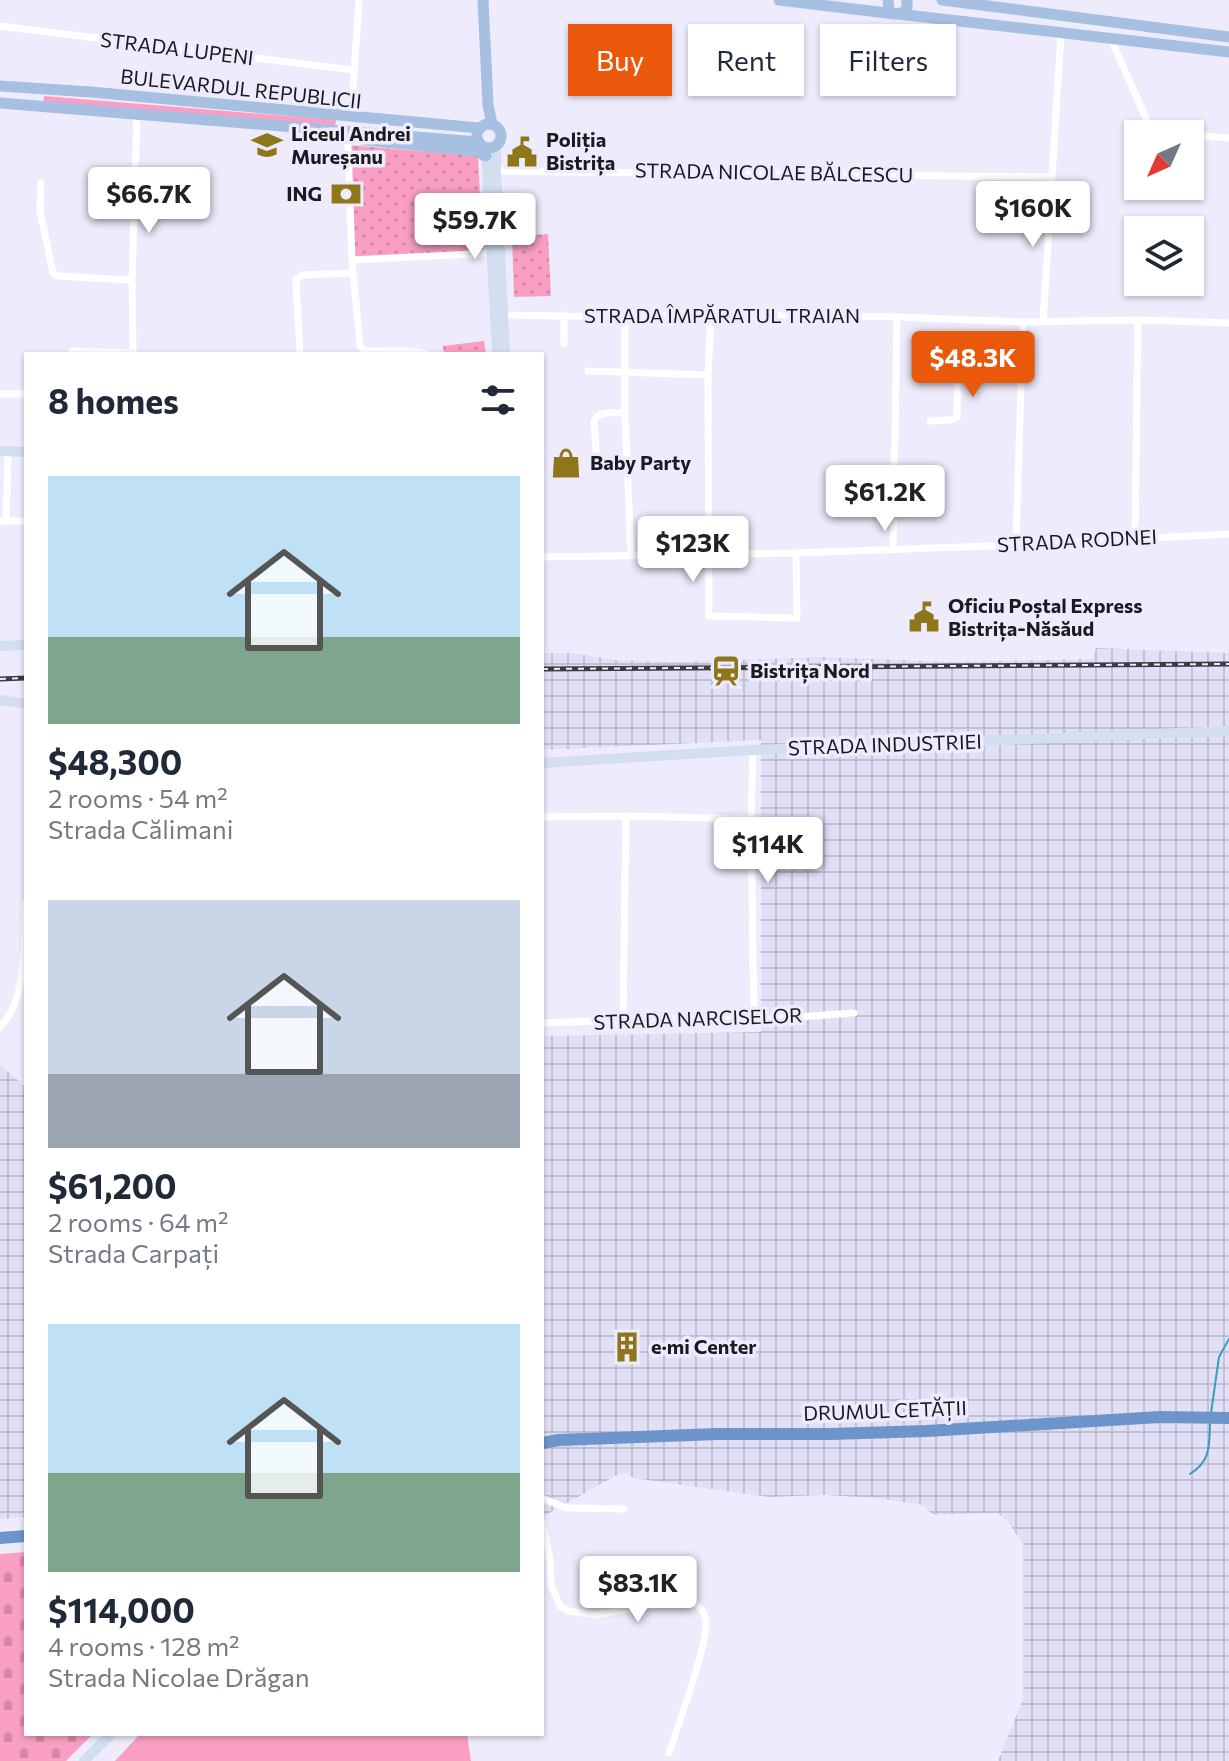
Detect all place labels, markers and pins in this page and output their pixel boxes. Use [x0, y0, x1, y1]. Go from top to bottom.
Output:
place label: Liceul Andrei Mureșanu [291, 121, 411, 170]
place label: Poliția Bistrița [546, 127, 615, 176]
school or university icon: Liceul Andrei Mureșanu [250, 128, 284, 162]
public building icon: Poliția Bistrița [505, 135, 539, 169]
pin: $66.7K [84, 167, 214, 235]
bank icon: ING [329, 177, 363, 211]
place label: ING [286, 181, 322, 205]
pin: $160K [977, 181, 1089, 249]
pin: $59.7K [410, 193, 540, 261]
pin: $48.3K [908, 331, 1038, 399]
shop icon: Baby Party [549, 446, 583, 480]
place label: Baby Party [590, 450, 691, 474]
pin: $61.2K [820, 465, 950, 533]
pin: $123K [637, 516, 749, 584]
place label: Oficiu Poștal Express Bistrița-Năsăud [948, 593, 1143, 642]
public building icon: Oficiu Poștal Express Bistrița-Năsăud [907, 600, 941, 634]
station icon: Bistrița Nord [709, 654, 743, 688]
place label: Bistrița Nord [750, 658, 870, 684]
pin: $114K [712, 817, 824, 885]
building icon: e·mi Center [610, 1330, 644, 1364]
place label: e·mi Center [651, 1334, 757, 1358]
pin: $83.1K [573, 1556, 703, 1624]

